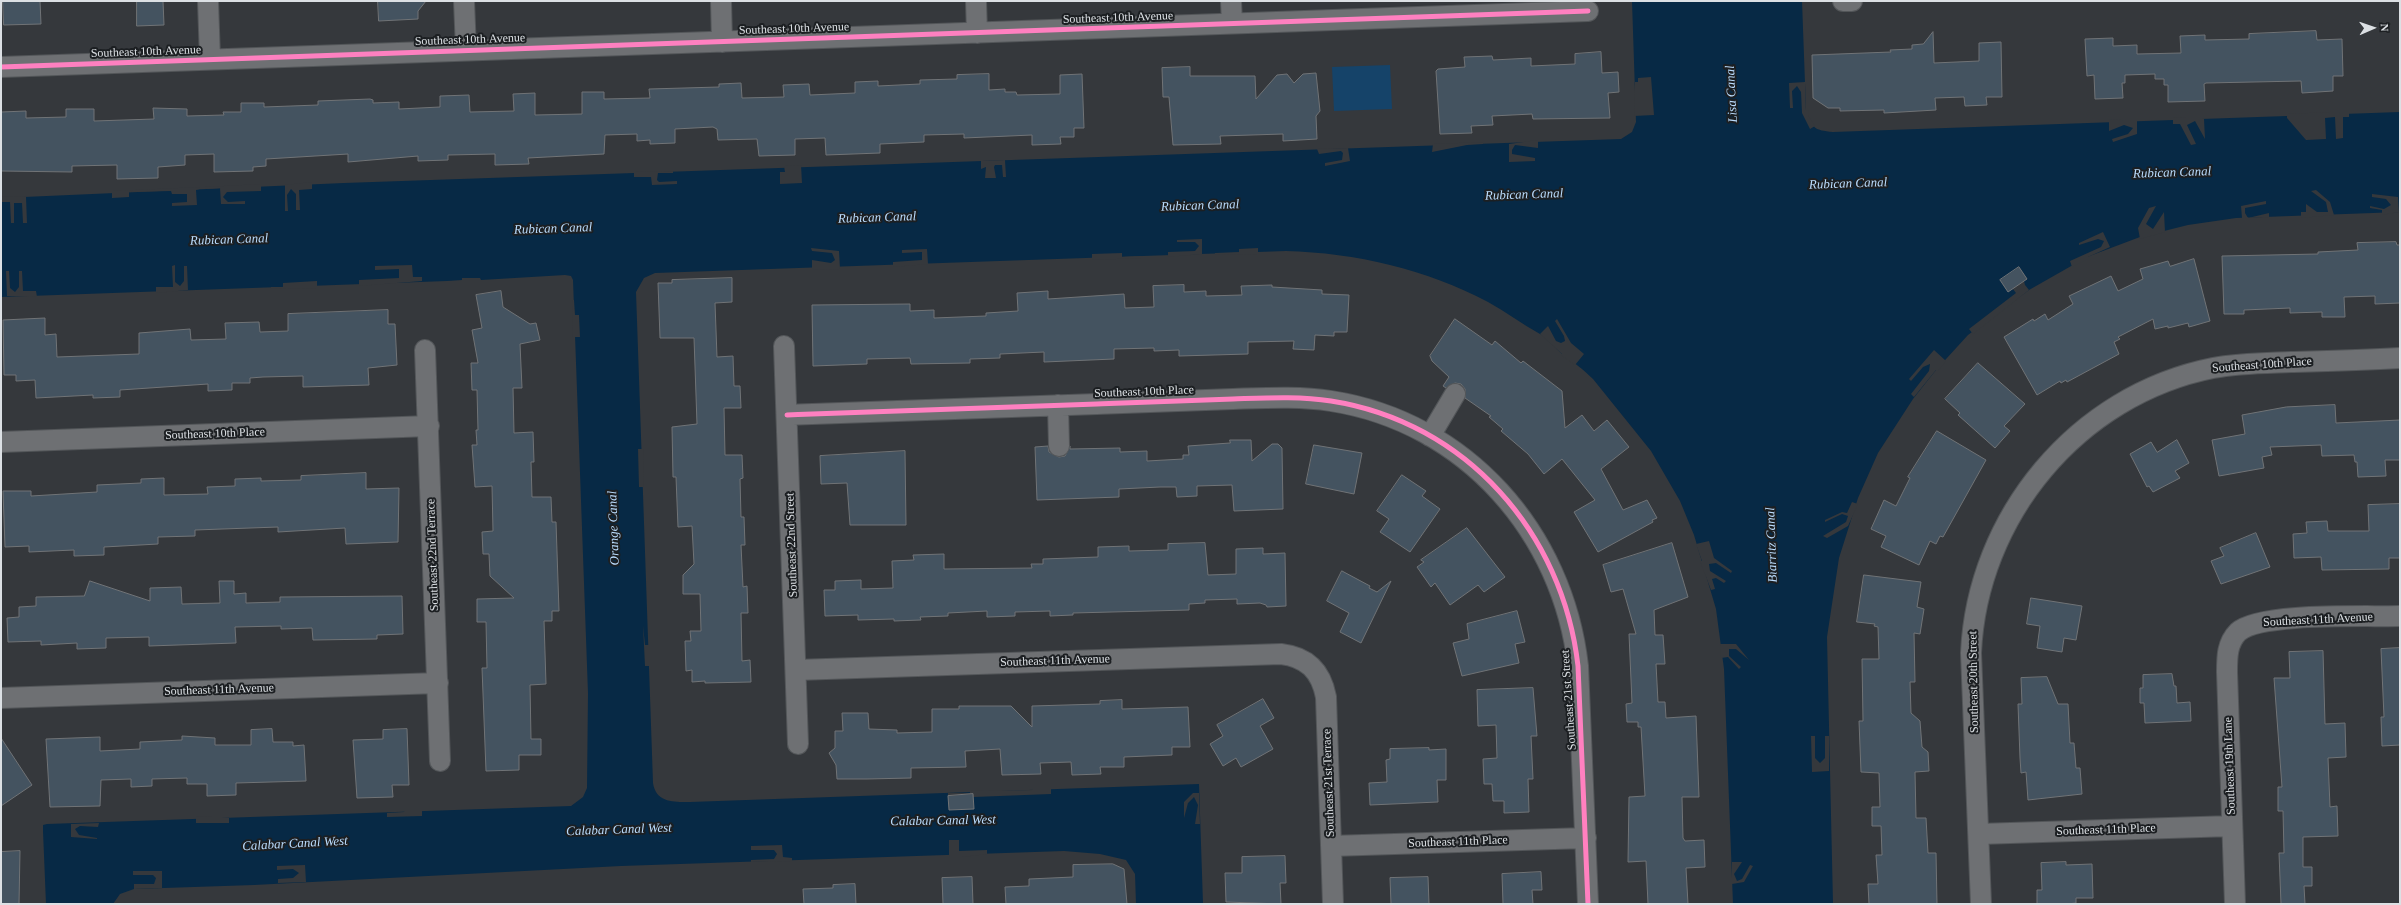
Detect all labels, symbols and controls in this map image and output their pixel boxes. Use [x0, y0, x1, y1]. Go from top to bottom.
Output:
north arrow [2353, 8, 2393, 48]
street label: Southeast 10th Avenue [1063, 9, 1173, 27]
street label: Southeast 10th Avenue [739, 20, 849, 38]
text: N [2379, 23, 2391, 32]
street label: Southeast 10th Avenue [415, 31, 525, 49]
street label: Southeast 10th Avenue [91, 43, 201, 61]
water label: Lisa Canal [1723, 65, 1741, 123]
water label: Rubican Canal [2133, 164, 2211, 182]
water label: Rubican Canal [1809, 175, 1887, 193]
water label: Rubican Canal [1485, 186, 1563, 204]
water label: Rubican Canal [1161, 197, 1239, 215]
water label: Rubican Canal [838, 209, 916, 227]
water label: Rubican Canal [514, 220, 592, 238]
water label: Rubican Canal [190, 231, 268, 249]
street label: Southeast 10th Place [2212, 354, 2312, 376]
street label: Southeast 10th Place [1094, 383, 1194, 401]
street label: Southeast 10th Place [165, 425, 265, 443]
water label: Orange Canal [605, 490, 623, 566]
street label: Southeast 22nd Street [783, 492, 801, 598]
street label: Southeast 22nd Terrace [424, 499, 442, 611]
water label: Biarritz Canal [1763, 507, 1781, 583]
street label: Southeast 11th Avenue [2263, 610, 2373, 630]
street label: Southeast 20th Street [1966, 631, 1982, 733]
street label: Southeast 21st Street [1558, 649, 1580, 751]
street label: Southeast 11th Avenue [1000, 652, 1110, 670]
street label: Southeast 11th Avenue [164, 681, 274, 699]
street label: Southeast 19th Lane [2221, 717, 2239, 815]
street label: Southeast 21st Terrace [1320, 729, 1338, 837]
water label: Calabar Canal West [890, 812, 996, 830]
water label: Calabar Canal West [566, 820, 672, 840]
street label: Southeast 11th Place [2056, 821, 2156, 839]
water label: Calabar Canal West [242, 833, 348, 855]
street label: Southeast 11th Place [1408, 833, 1508, 851]

